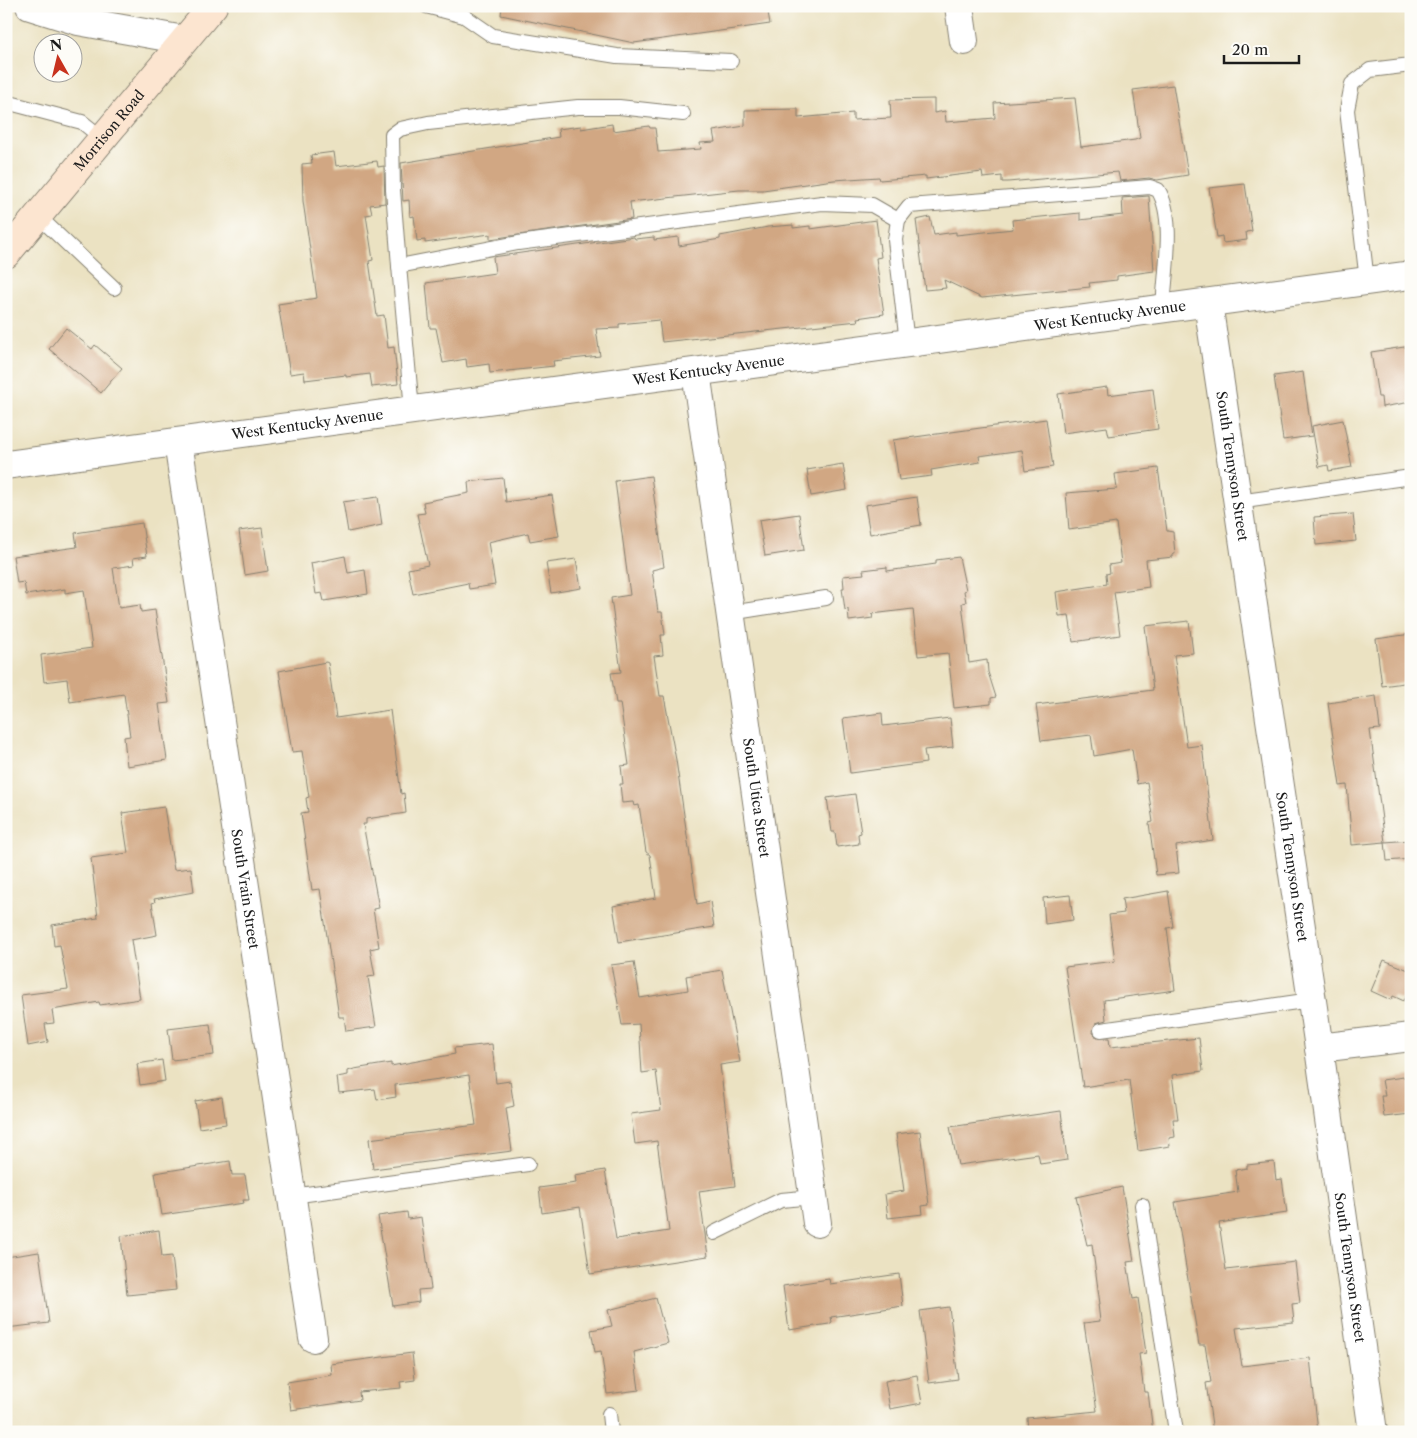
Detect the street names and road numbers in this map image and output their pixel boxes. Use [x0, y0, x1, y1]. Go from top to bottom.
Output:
street label: Morrison Road [70, 86, 149, 175]
street label: West Kentucky Avenue [1032, 297, 1187, 335]
street label: West Kentucky Avenue [631, 351, 786, 389]
street label: South Tennyson Street [1212, 390, 1252, 542]
street label: West Kentucky Avenue [229, 405, 384, 444]
street label: South Utica Street [739, 737, 774, 859]
street label: South Tennyson Street [1272, 791, 1312, 943]
street label: South Vrain Street [227, 828, 263, 950]
street label: South Tennyson Street [1330, 1191, 1369, 1344]

